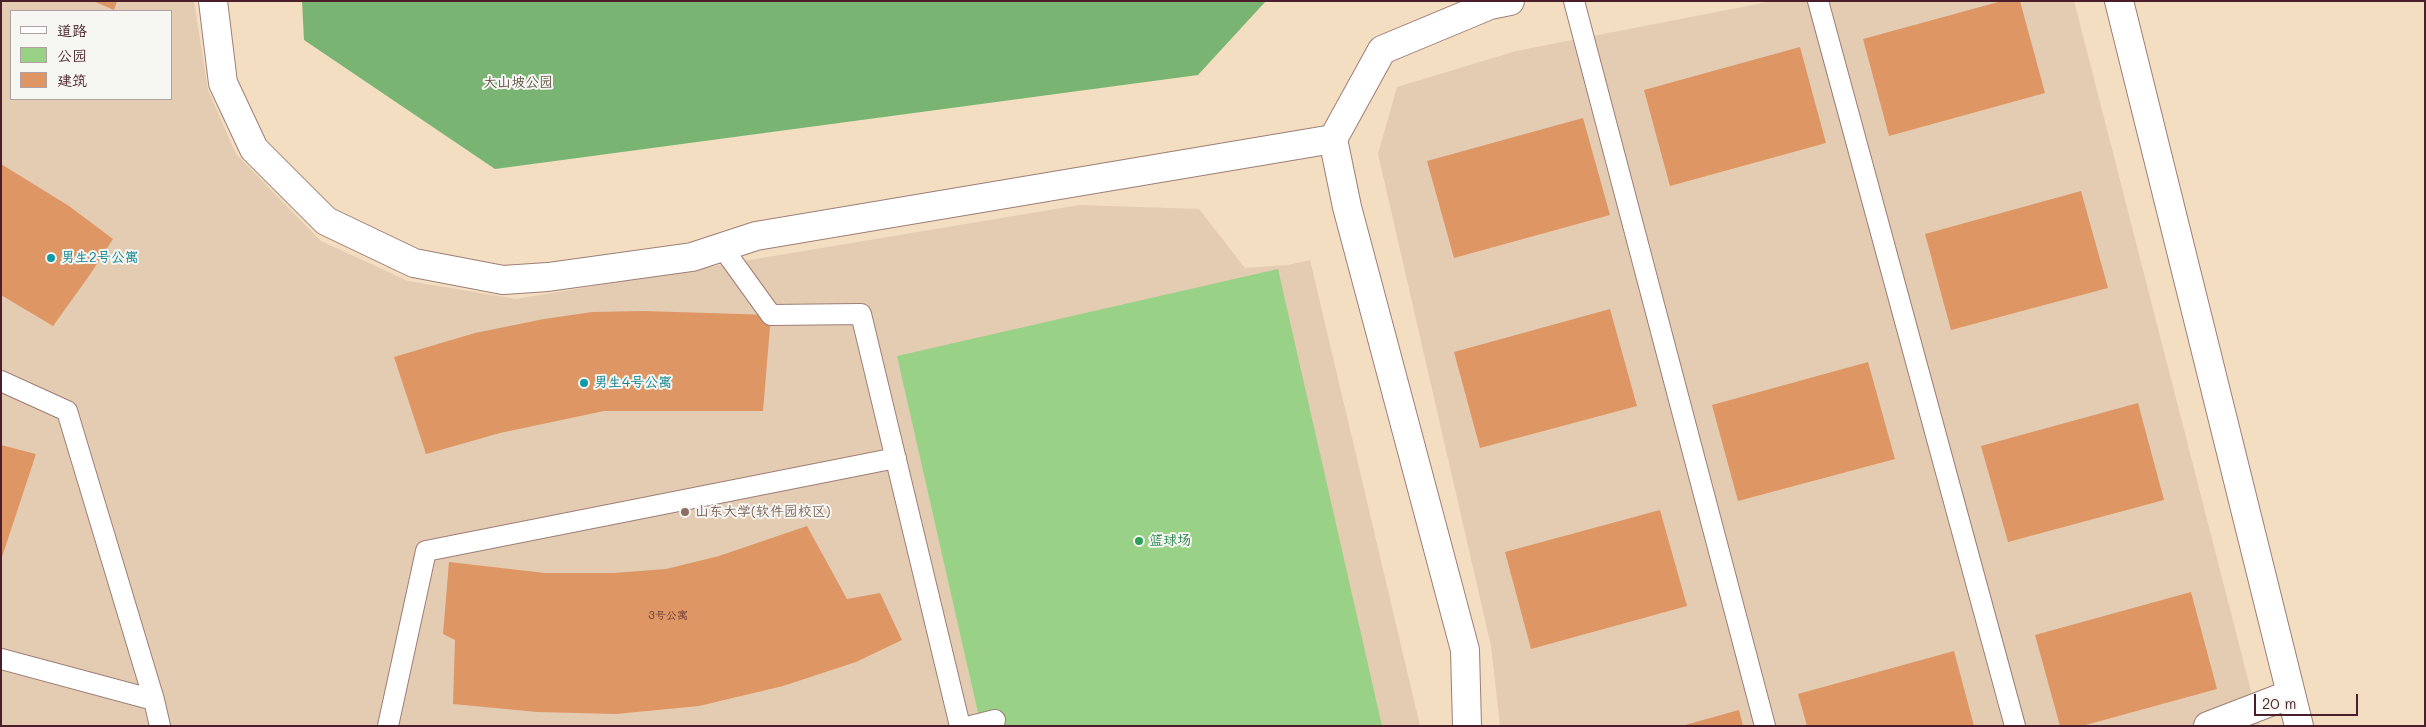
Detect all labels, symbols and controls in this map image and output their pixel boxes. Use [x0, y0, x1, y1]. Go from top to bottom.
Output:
legend [10, 10, 172, 100]
text: 道路 [57, 20, 87, 40]
text: 公园 [57, 45, 87, 65]
text: 建筑 [57, 70, 87, 90]
park label: 大山坡公园 [483, 75, 553, 91]
place label: 男生2号公寓 [61, 250, 139, 266]
marker: 男生2号公寓 [45, 252, 57, 264]
place label: 男生4号公寓 [594, 375, 672, 391]
marker: 男生4号公寓 [578, 377, 590, 389]
place label: 山东大学(软件园校区) [695, 504, 831, 520]
marker: 山东大学(软件园校区) [679, 506, 691, 518]
place label: 篮球场 [1149, 533, 1191, 549]
marker: 篮球场 [1133, 535, 1145, 547]
house number: 3号公寓 [648, 609, 688, 623]
scale bar [2256, 684, 2360, 716]
text: 20 m [2262, 693, 2296, 713]

